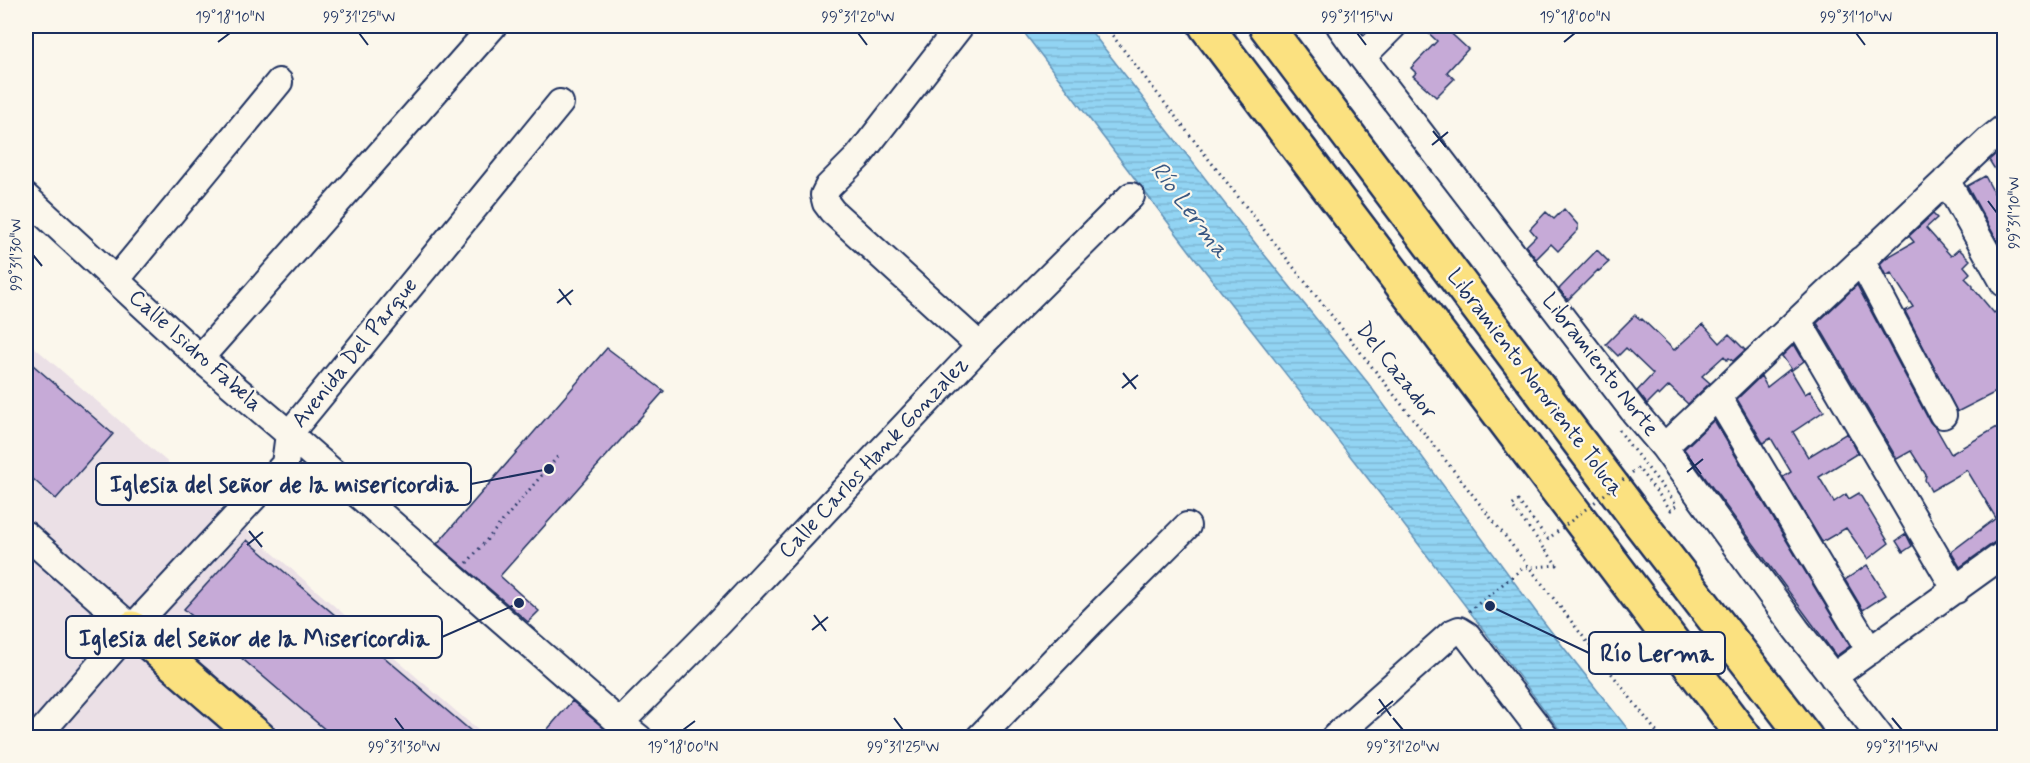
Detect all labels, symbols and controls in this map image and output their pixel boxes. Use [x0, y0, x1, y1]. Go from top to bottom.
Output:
text: 19°18'10"N [195, 8, 265, 28]
text: 99°31'25"W [323, 8, 395, 28]
text: 99°31'20"W [822, 8, 894, 28]
text: 99°31'15"W [1321, 8, 1393, 28]
text: 19°18'00"N [1539, 8, 1611, 28]
text: 99°31'10"W [1820, 8, 1892, 28]
water label: Río Lerma [1143, 155, 1236, 266]
text: 99°31'10"W [2005, 177, 2025, 249]
text: 99°31'30"W [7, 219, 27, 291]
street label: Libramiento Nororiente Toluca [1440, 263, 1630, 503]
street label: Avenida Del Parque [286, 272, 424, 434]
street label: Calle Isidro Fabela [123, 284, 267, 418]
street label: Libramiento Norte [1535, 288, 1665, 442]
street label: Del Cazador [1349, 317, 1443, 426]
street label: Calle Carlos Hank Gonzalez [773, 351, 975, 565]
callout: Iglesia del señor de la misericordia [96, 463, 471, 505]
text: Iglesia del señor de la misericordia [110, 470, 459, 502]
callout: Iglesia del señor de la Misericordia [66, 616, 442, 658]
text: Iglesia del señor de la Misericordia [79, 624, 430, 656]
callout: Río Lerma [1589, 632, 1725, 674]
text: Río Lerma [1600, 639, 1714, 670]
text: 99°31'30"W [368, 738, 440, 758]
text: 19°18'00"N [647, 738, 719, 758]
text: 99°31'25"W [867, 738, 939, 758]
text: 99°31'20"W [1367, 738, 1439, 758]
text: 99°31'15"W [1866, 738, 1938, 758]

